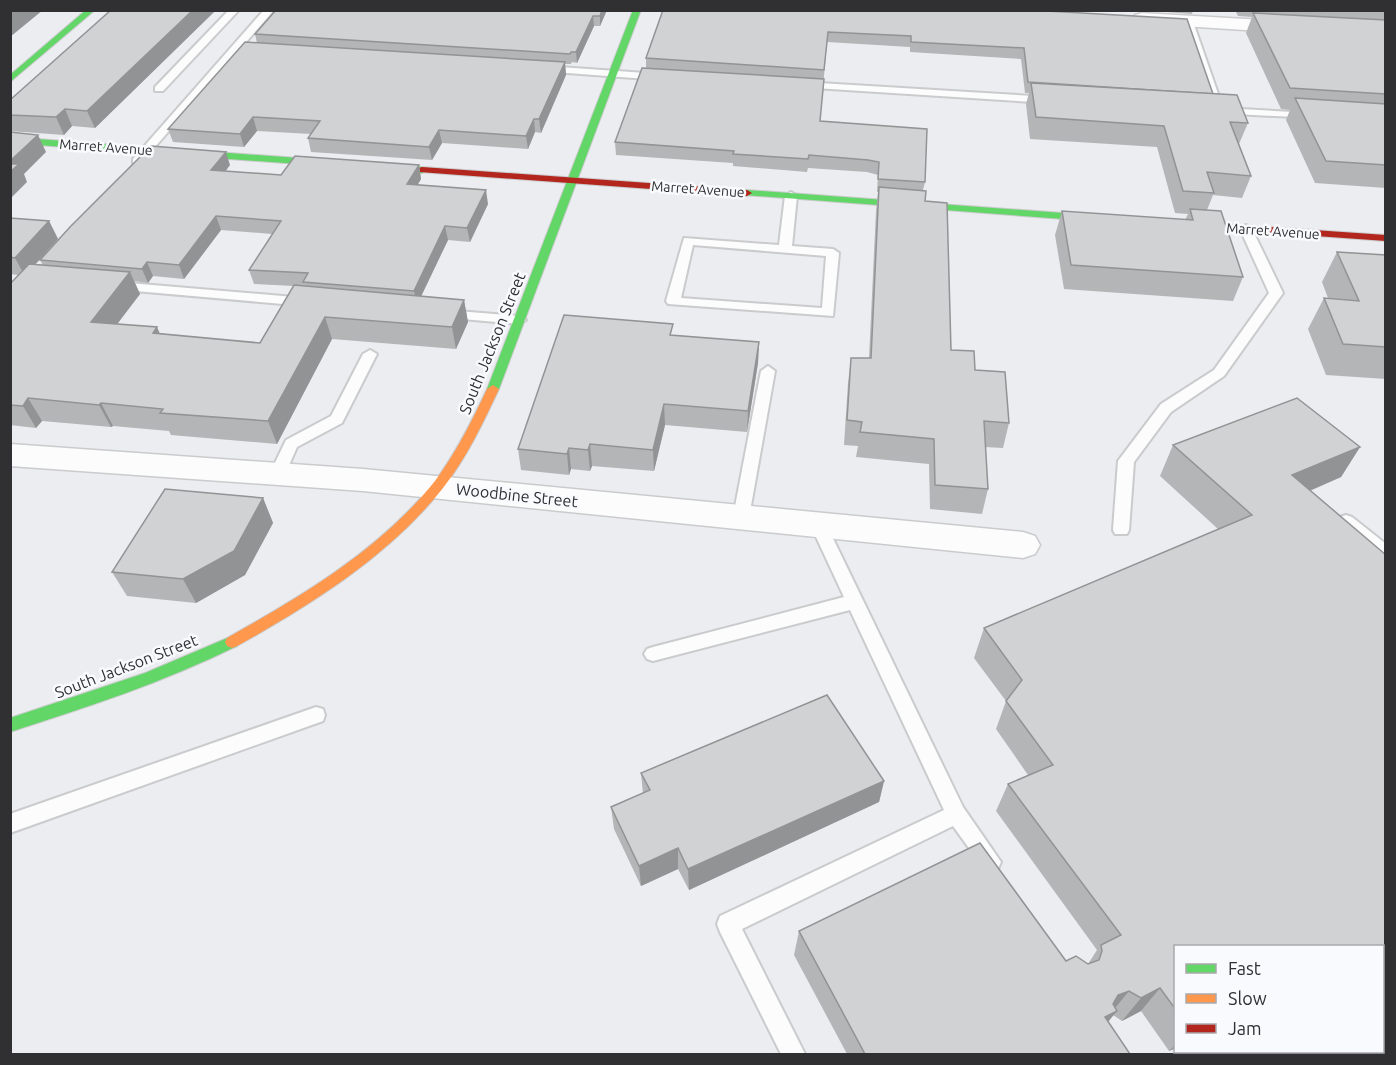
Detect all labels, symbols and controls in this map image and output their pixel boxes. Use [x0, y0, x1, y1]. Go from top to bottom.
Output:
street label: Marret Avenue [59, 136, 153, 158]
street label: Marret Avenue [651, 178, 745, 200]
street label: Marret Avenue [1226, 220, 1320, 242]
street label: South Jackson Street [455, 269, 529, 417]
street label: Woodbine Street [455, 480, 579, 510]
street label: South Jackson Street [52, 630, 201, 702]
legend [1174, 945, 1384, 1053]
text: Fast [1228, 958, 1261, 978]
text: Slow [1228, 988, 1267, 1008]
text: Jam [1228, 1018, 1262, 1038]

